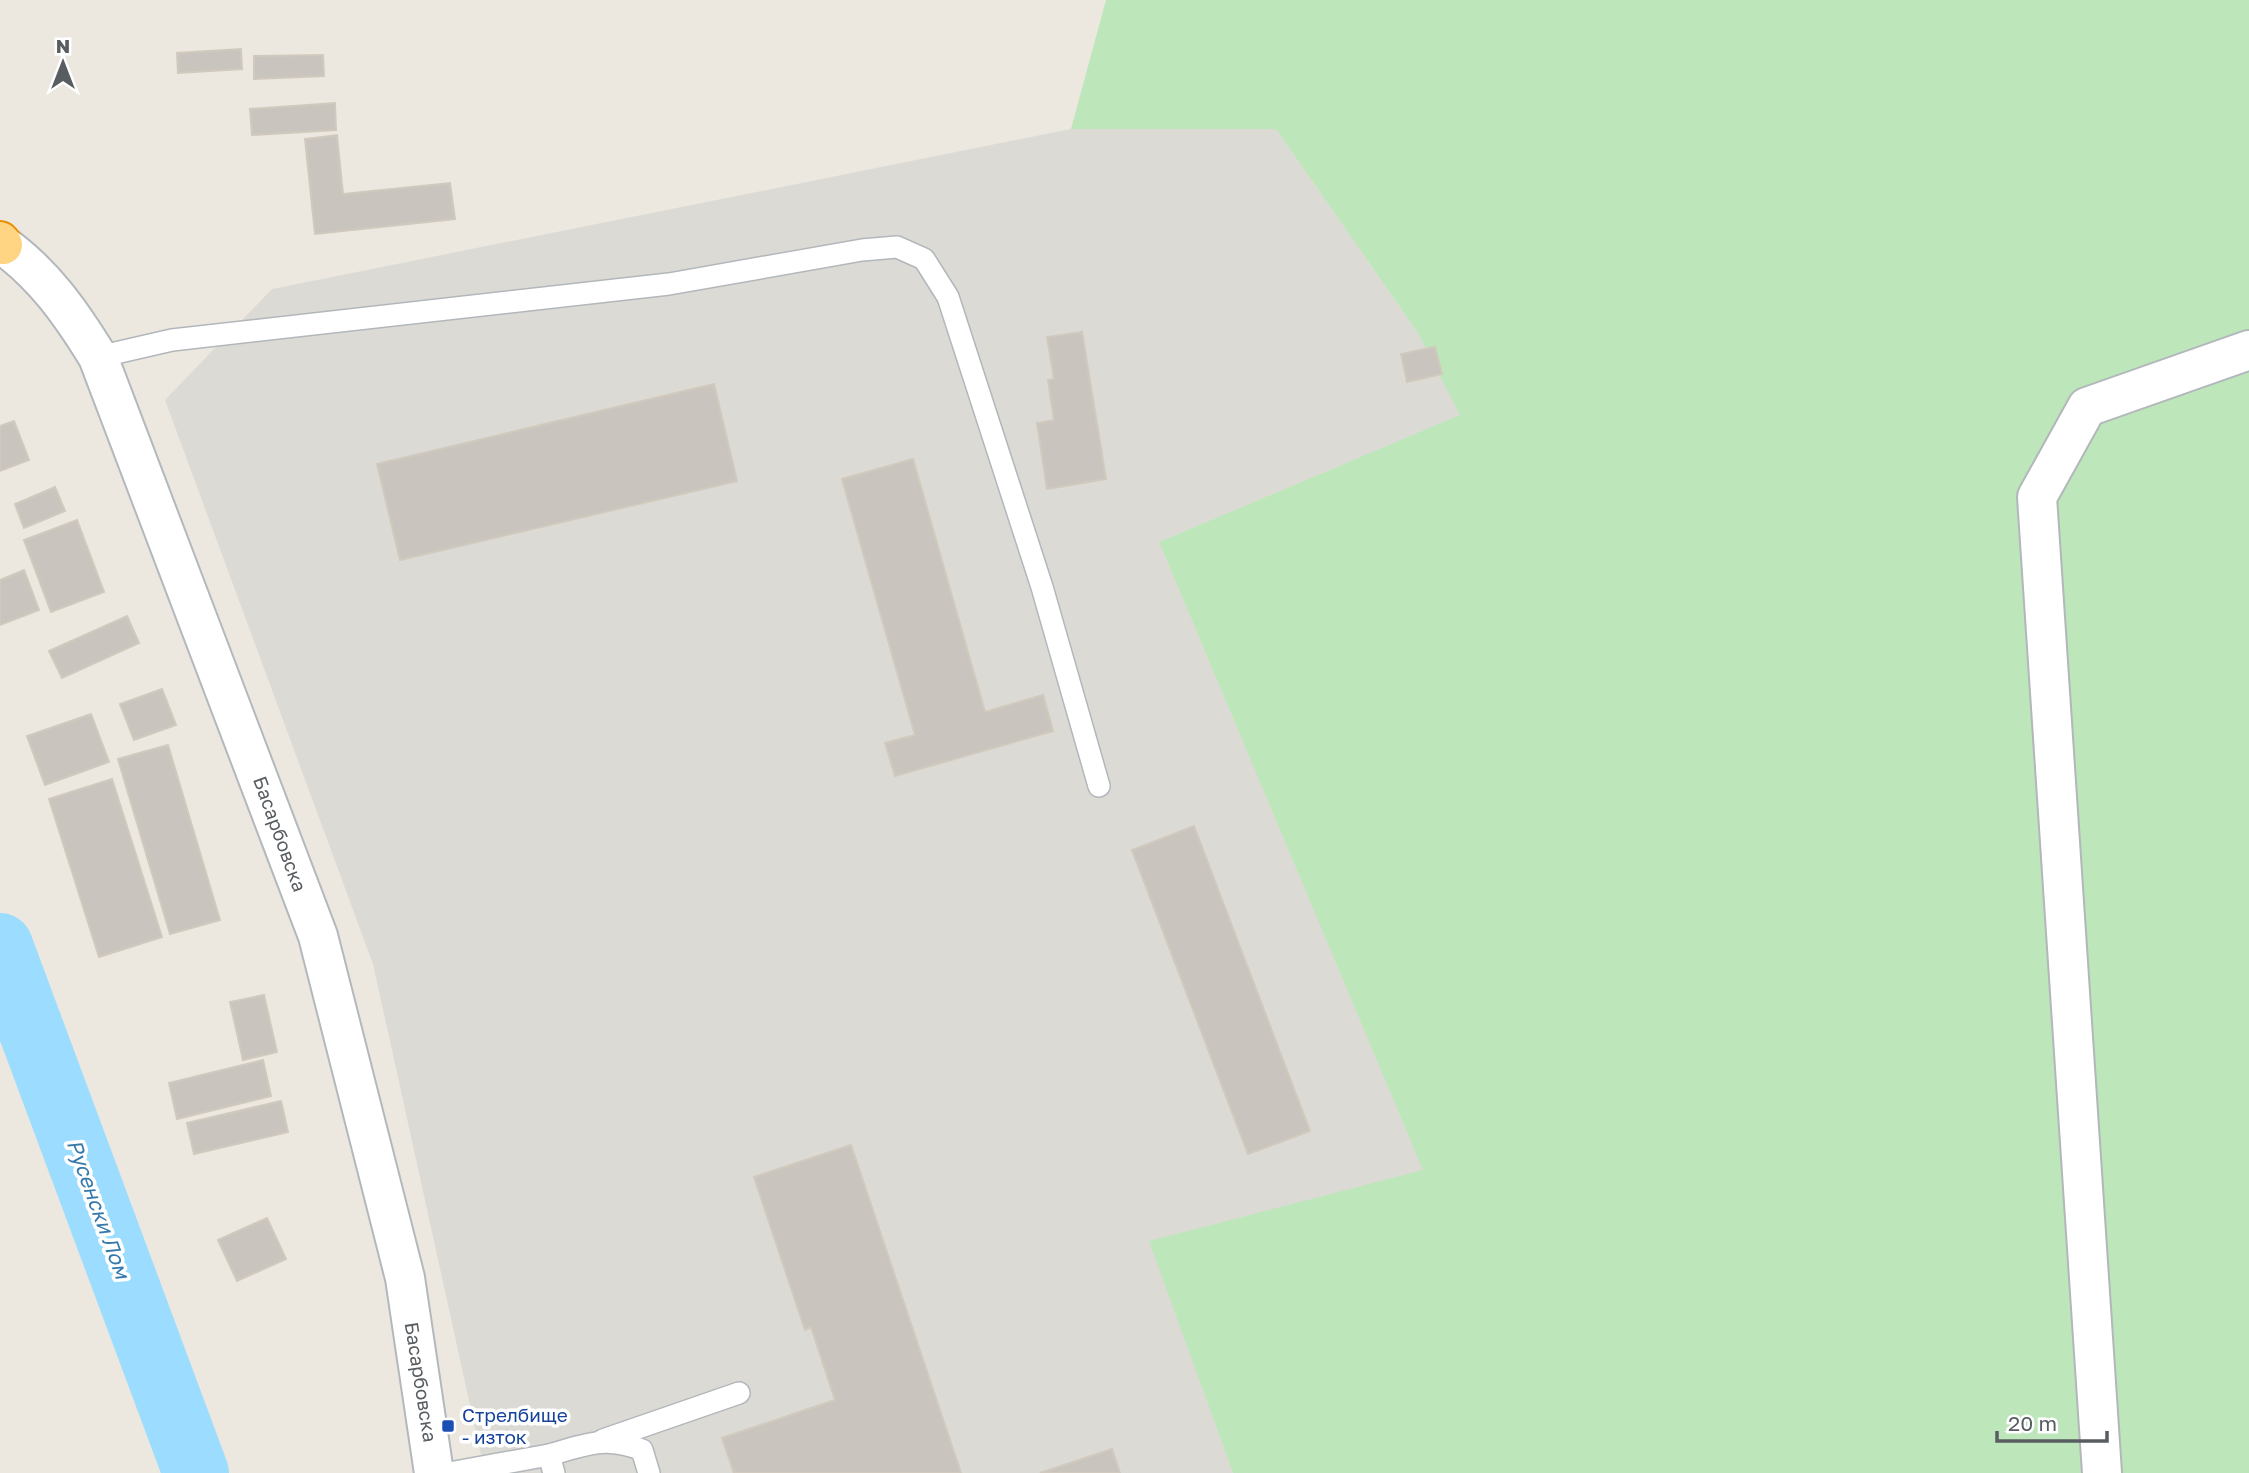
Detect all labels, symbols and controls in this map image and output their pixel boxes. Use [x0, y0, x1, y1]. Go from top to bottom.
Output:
north arrow [28, 28, 98, 98]
text: N [56, 34, 70, 57]
street label: Басарбовска [249, 773, 312, 895]
water label: Русенски Лом [62, 1135, 137, 1284]
street label: Басарбовска [401, 1320, 442, 1444]
scale bar [1997, 1400, 2107, 1444]
place label: Стрелбище - изток [462, 1403, 568, 1448]
text: 20 m [2008, 1410, 2057, 1436]
marker: Стрелбище - изток [440, 1418, 456, 1434]

